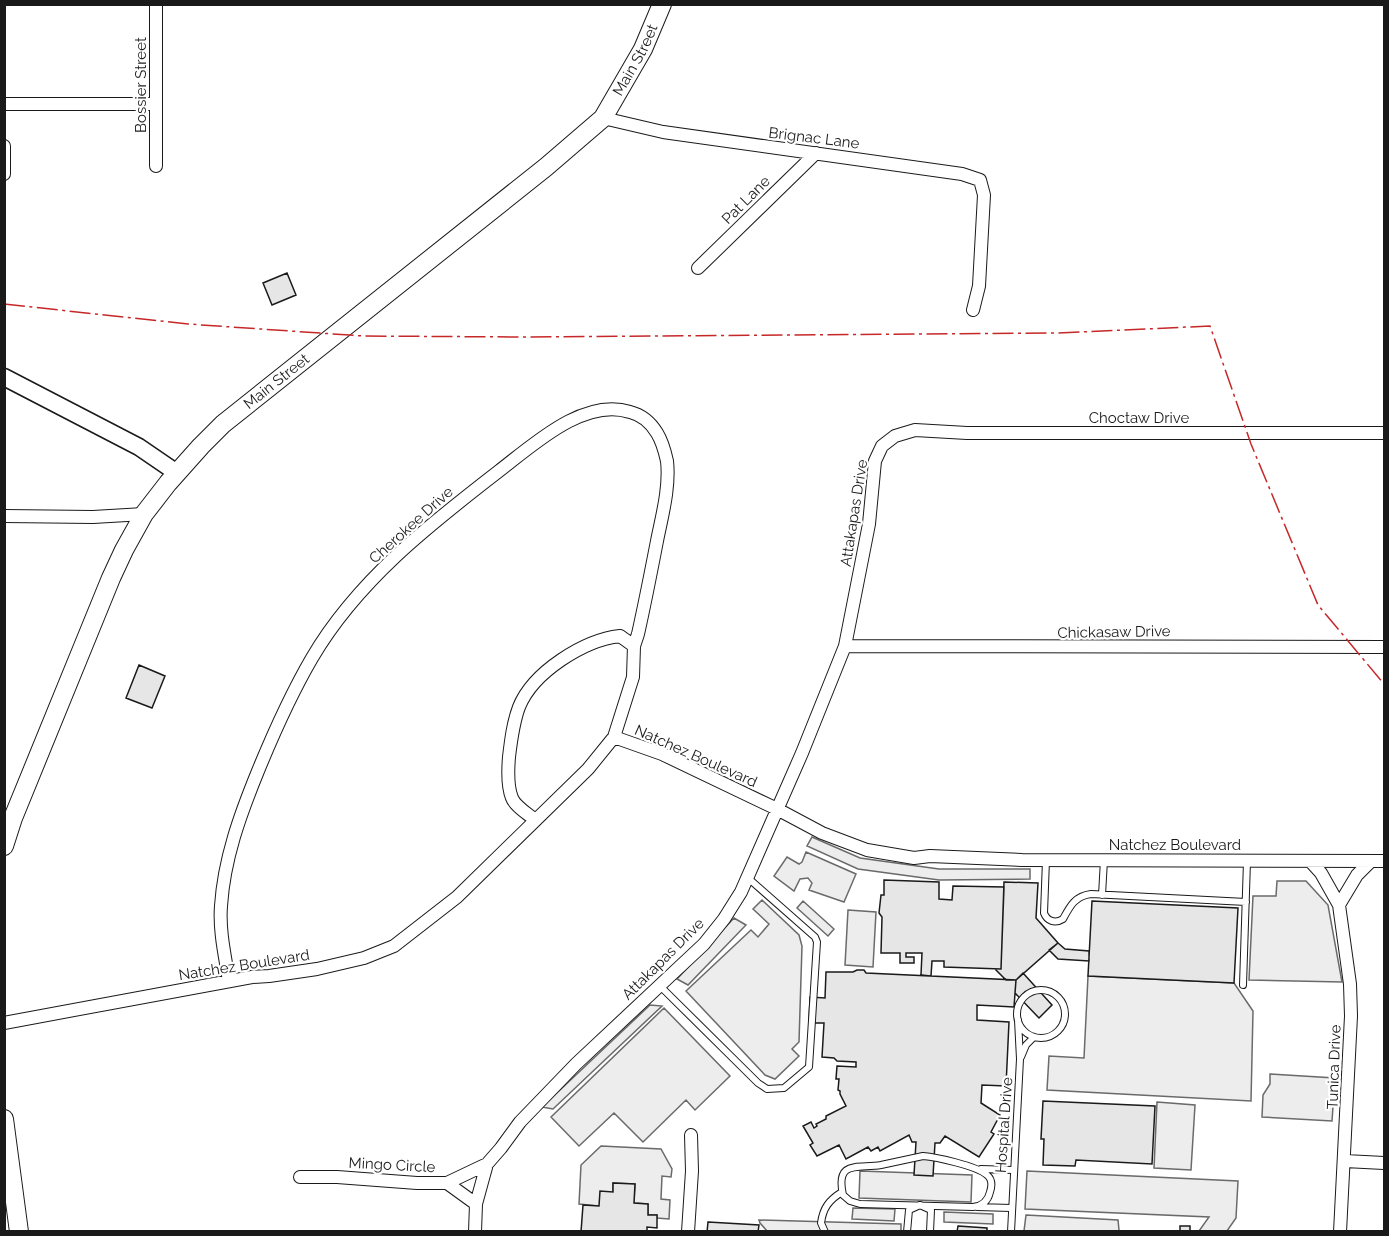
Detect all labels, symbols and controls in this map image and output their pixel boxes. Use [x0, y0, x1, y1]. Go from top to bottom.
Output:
street label: Main Street [609, 21, 661, 99]
street label: Bossier Street [132, 37, 150, 133]
street label: Brignac Lane [768, 124, 861, 153]
street label: Pat Lane [718, 172, 774, 228]
street label: Main Street [240, 350, 313, 413]
street label: Choctaw Drive [1089, 409, 1189, 427]
street label: Attakapas Drive [837, 458, 871, 568]
street label: Cherokee Drive [365, 483, 457, 567]
street label: Chickasaw Drive [1057, 622, 1171, 642]
street label: Natchez Boulevard [632, 721, 760, 791]
street label: Natchez Boulevard [1109, 836, 1241, 854]
street label: Attakapas Drive [618, 914, 708, 1004]
street label: Natchez Boulevard [177, 946, 311, 984]
street label: Tunica Drive [1324, 1024, 1344, 1110]
street label: Hospital Drive [992, 1076, 1016, 1174]
street label: Mingo Circle [348, 1154, 436, 1176]

